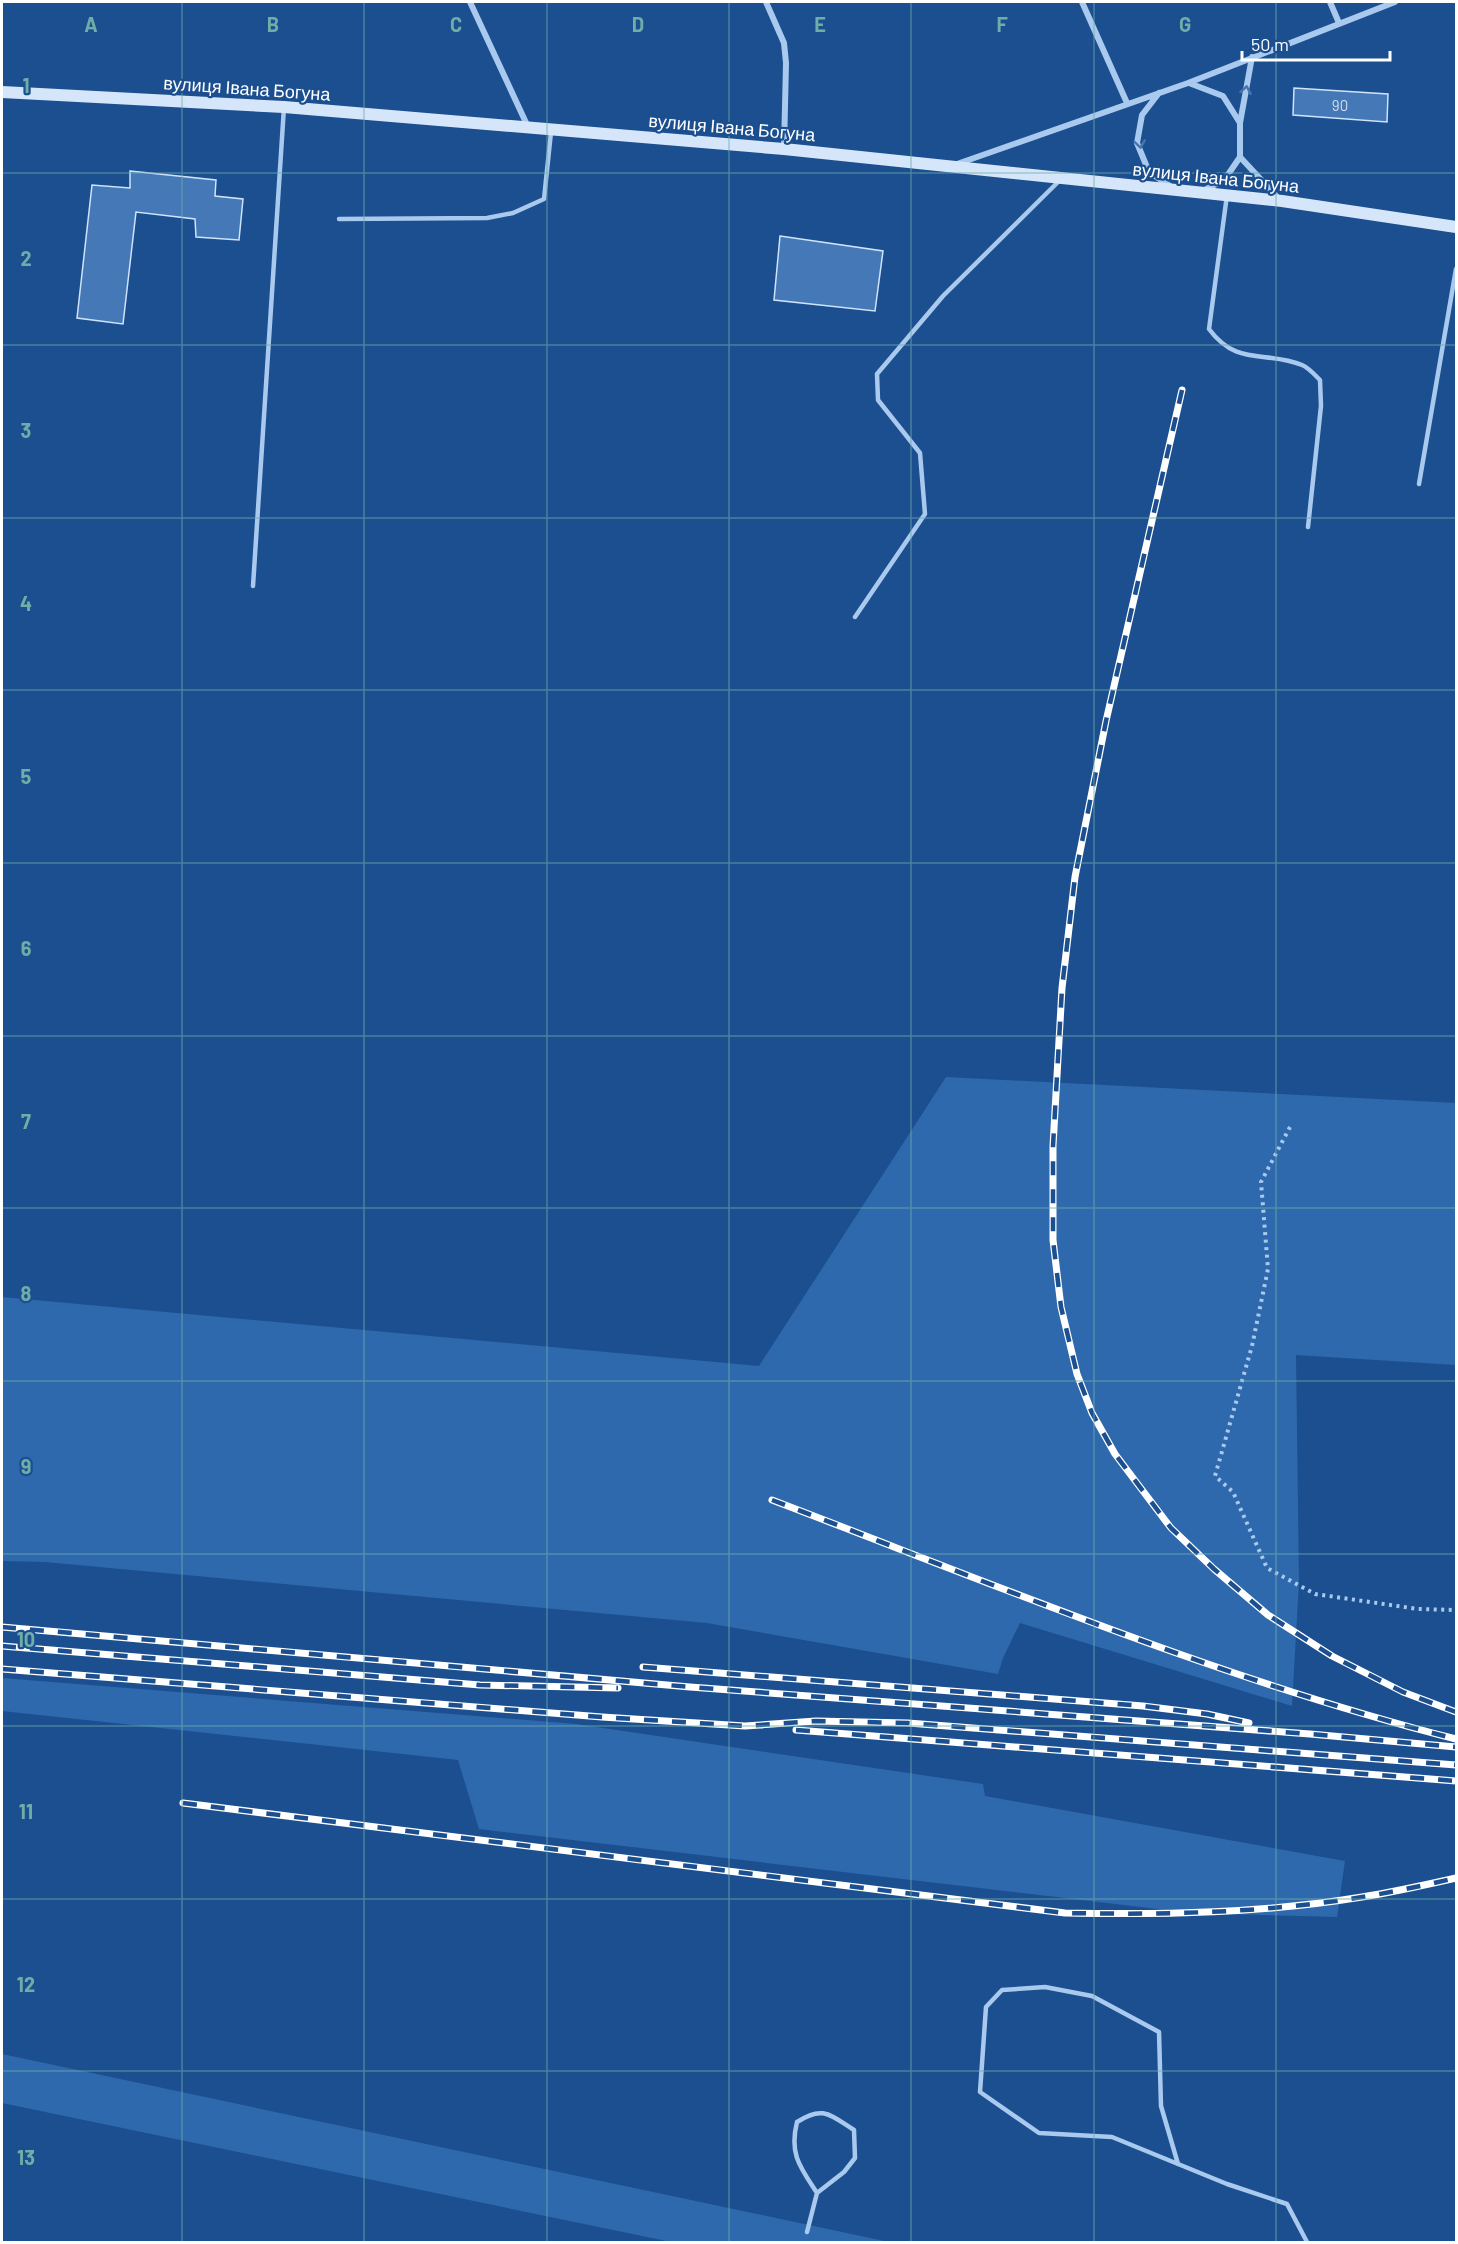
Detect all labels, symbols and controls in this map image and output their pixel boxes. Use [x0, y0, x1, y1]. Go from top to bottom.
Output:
text: A [84, 12, 98, 36]
text: B [267, 12, 279, 36]
text: C [450, 12, 462, 36]
text: D [632, 12, 644, 36]
text: E [814, 12, 826, 36]
text: F [996, 12, 1008, 36]
text: G [1179, 12, 1191, 36]
scale bar [1242, 24, 1390, 62]
text: 50 m [1251, 33, 1289, 55]
street label: вулиця Івана Богуна [163, 71, 332, 105]
text: 1 [22, 73, 30, 97]
one-way arrow [1239, 85, 1252, 95]
house number: 90 [1332, 96, 1348, 114]
street label: вулиця Івана Богуна [648, 109, 817, 145]
one-way arrow [1134, 139, 1146, 149]
street label: вулиця Івана Богуна [1132, 157, 1301, 197]
text: 2 [20, 246, 32, 270]
text: 3 [21, 418, 31, 442]
text: 4 [20, 591, 32, 615]
text: 5 [21, 764, 32, 788]
text: 6 [21, 936, 32, 960]
text: 7 [21, 1109, 31, 1133]
text: 8 [21, 1281, 32, 1305]
text: 9 [21, 1454, 31, 1478]
text: 10 [17, 1627, 35, 1651]
text: 11 [19, 1799, 33, 1823]
text: 12 [17, 1972, 35, 1996]
text: 13 [17, 2145, 35, 2169]

